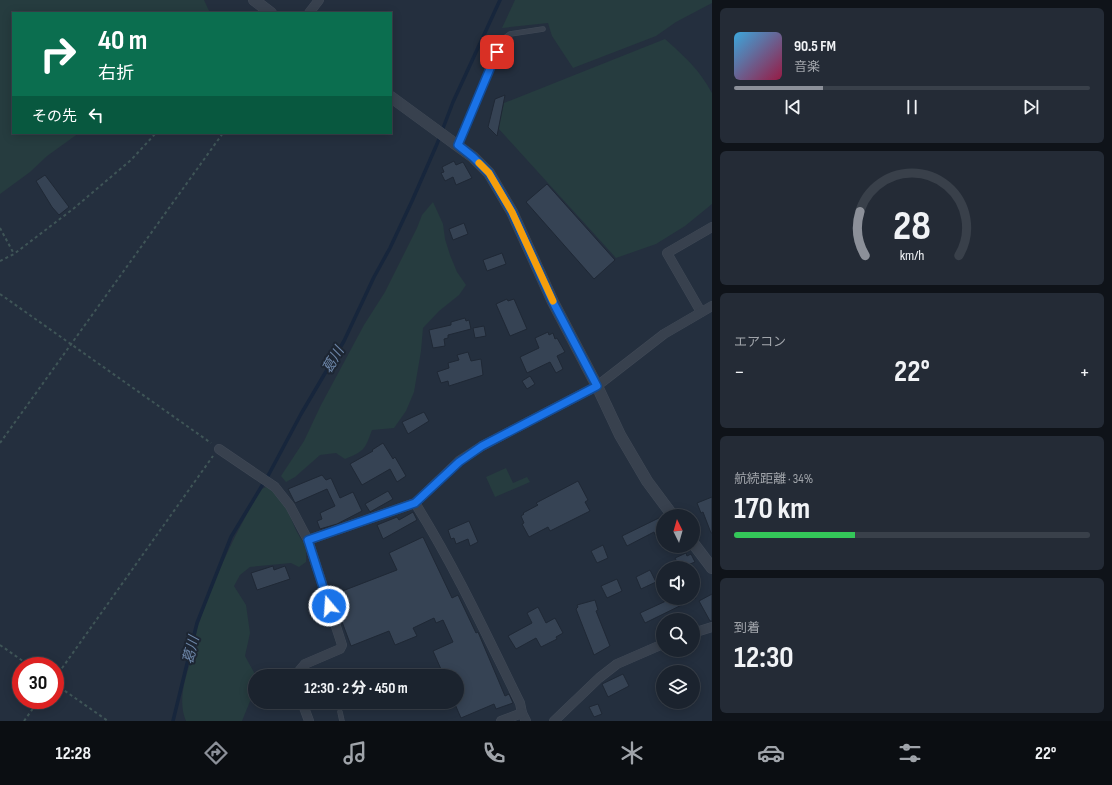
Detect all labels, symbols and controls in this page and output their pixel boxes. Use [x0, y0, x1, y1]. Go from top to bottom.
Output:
text: 40 m [98, 24, 147, 57]
icon: right [32, 28, 84, 80]
pin [480, 35, 514, 69]
text: 90.5 FM [794, 37, 836, 56]
icon: arrive [486, 41, 508, 63]
text: 音楽 [794, 59, 820, 75]
text: 右折 [98, 63, 134, 84]
icon: previous [782, 96, 804, 118]
icon: pause [901, 96, 923, 118]
icon: next [1020, 96, 1042, 118]
icon: left [85, 104, 107, 126]
text: その先 [32, 107, 77, 126]
text: 28 [893, 202, 931, 251]
text: km/h [900, 246, 924, 263]
text: エアコン [734, 334, 786, 350]
water label: 葛川 [319, 342, 348, 376]
text: 22° [894, 354, 930, 390]
text: − [734, 359, 745, 386]
text: + [1079, 359, 1090, 386]
text: 航続距離 · 34% [734, 471, 813, 487]
text: 170 km [734, 491, 810, 527]
north arrow [656, 509, 700, 553]
map controls [656, 509, 700, 709]
button: sound [656, 561, 700, 605]
position arrow [308, 585, 350, 627]
button: search [656, 613, 700, 657]
text: 到着 [734, 620, 760, 636]
water label: 葛川 [179, 632, 203, 666]
text: 12:30 [734, 640, 794, 676]
speed limit sign: 30 [12, 657, 64, 709]
button: layers [656, 665, 700, 709]
text: 12:30 · 2 分 · 450 m [304, 679, 408, 698]
icon: directions [202, 739, 230, 767]
icon: music [341, 739, 369, 767]
icon: phone [480, 739, 508, 767]
icon: climate [618, 739, 646, 767]
icon: car [757, 739, 785, 767]
icon: filters [896, 739, 924, 767]
text: 12:28 [55, 743, 91, 764]
text: 22° [1035, 743, 1056, 764]

